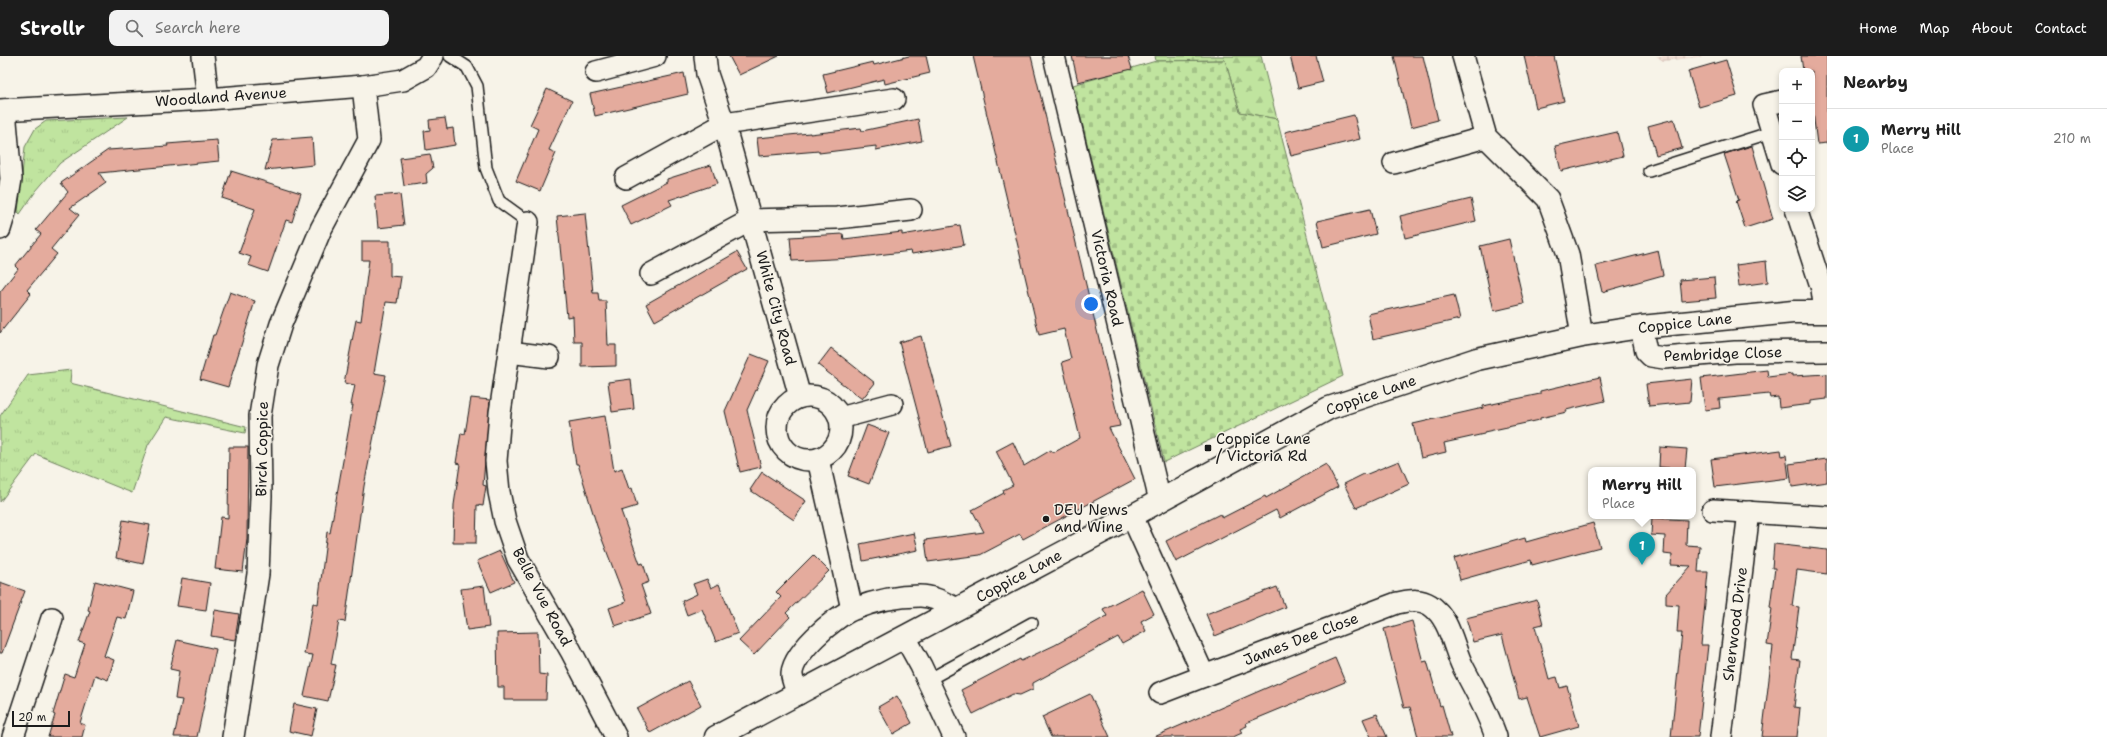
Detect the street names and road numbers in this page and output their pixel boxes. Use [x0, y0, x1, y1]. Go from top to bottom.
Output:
street label: Woodland Avenue [155, 82, 287, 112]
street label: Victoria Road [1086, 228, 1128, 329]
street label: White City Road [751, 248, 801, 368]
street label: Coppice Lane [1637, 308, 1733, 338]
street label: Pembridge Close [1663, 342, 1783, 366]
street label: Coppice Lane [1323, 370, 1419, 420]
street label: Birch Coppice [251, 401, 273, 497]
street label: Belle Vue Road [508, 544, 577, 650]
street label: Coppice Lane [973, 545, 1065, 607]
street label: Sherwood Drive [1718, 566, 1752, 682]
street label: James Dee Close [1241, 608, 1361, 670]

